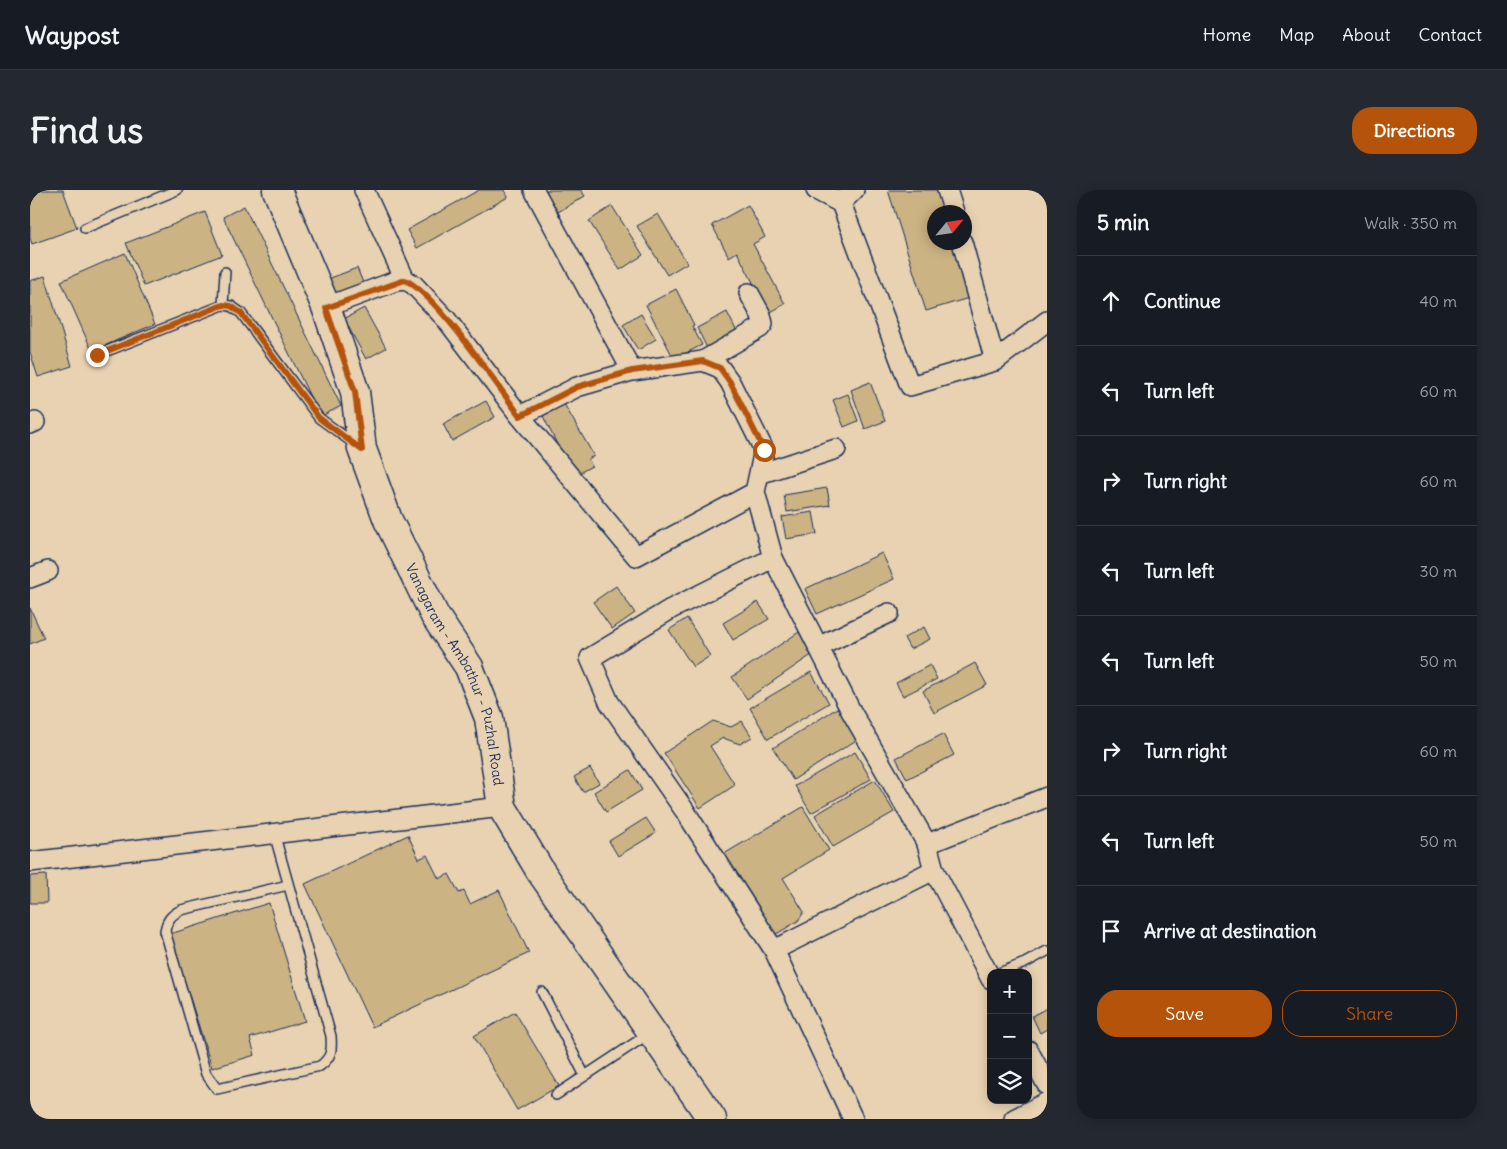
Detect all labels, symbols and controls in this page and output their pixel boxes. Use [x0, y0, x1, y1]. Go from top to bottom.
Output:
text: Waypost [25, 20, 119, 50]
text: Home [1203, 23, 1251, 46]
text: Map [1279, 23, 1314, 46]
text: About [1342, 23, 1390, 46]
text: Contact [1418, 23, 1482, 46]
button: Directions [1352, 107, 1477, 154]
text: Find us [30, 108, 143, 152]
north arrow [927, 205, 972, 250]
text: 5 min [1097, 209, 1149, 236]
text: Walk · 350 m [1364, 213, 1457, 233]
icon: ahead [1097, 287, 1125, 315]
text: Continue [1144, 289, 1221, 313]
text: 40 m [1419, 291, 1457, 311]
route end [86, 344, 109, 367]
icon: left [1097, 377, 1125, 405]
text: Turn left [1144, 379, 1214, 403]
text: 60 m [1419, 381, 1457, 401]
route start [753, 439, 776, 462]
icon: right [1097, 467, 1125, 495]
text: Turn right [1144, 469, 1227, 493]
text: 60 m [1419, 471, 1457, 491]
icon: left [1097, 557, 1125, 585]
text: Turn left [1144, 559, 1214, 583]
street label: Vanagaram - Ambathur - Puzhal Road [402, 560, 508, 787]
text: 30 m [1420, 561, 1457, 581]
icon: left [1097, 647, 1125, 675]
text: Turn left [1144, 649, 1214, 673]
text: 50 m [1419, 651, 1457, 671]
icon: right [1097, 737, 1125, 765]
text: Turn right [1144, 739, 1227, 763]
text: 60 m [1419, 741, 1457, 761]
icon: left [1097, 827, 1125, 855]
text: Turn left [1144, 829, 1214, 853]
text: 50 m [1419, 831, 1457, 851]
icon: arrive [1097, 917, 1125, 945]
text: Arrive at destination [1144, 919, 1317, 943]
map controls [987, 969, 1032, 1104]
button: + [987, 969, 1032, 1014]
button: Save [1097, 990, 1272, 1037]
button: Share [1282, 990, 1457, 1037]
button: − [987, 1014, 1032, 1059]
button: layers [987, 1059, 1032, 1104]

